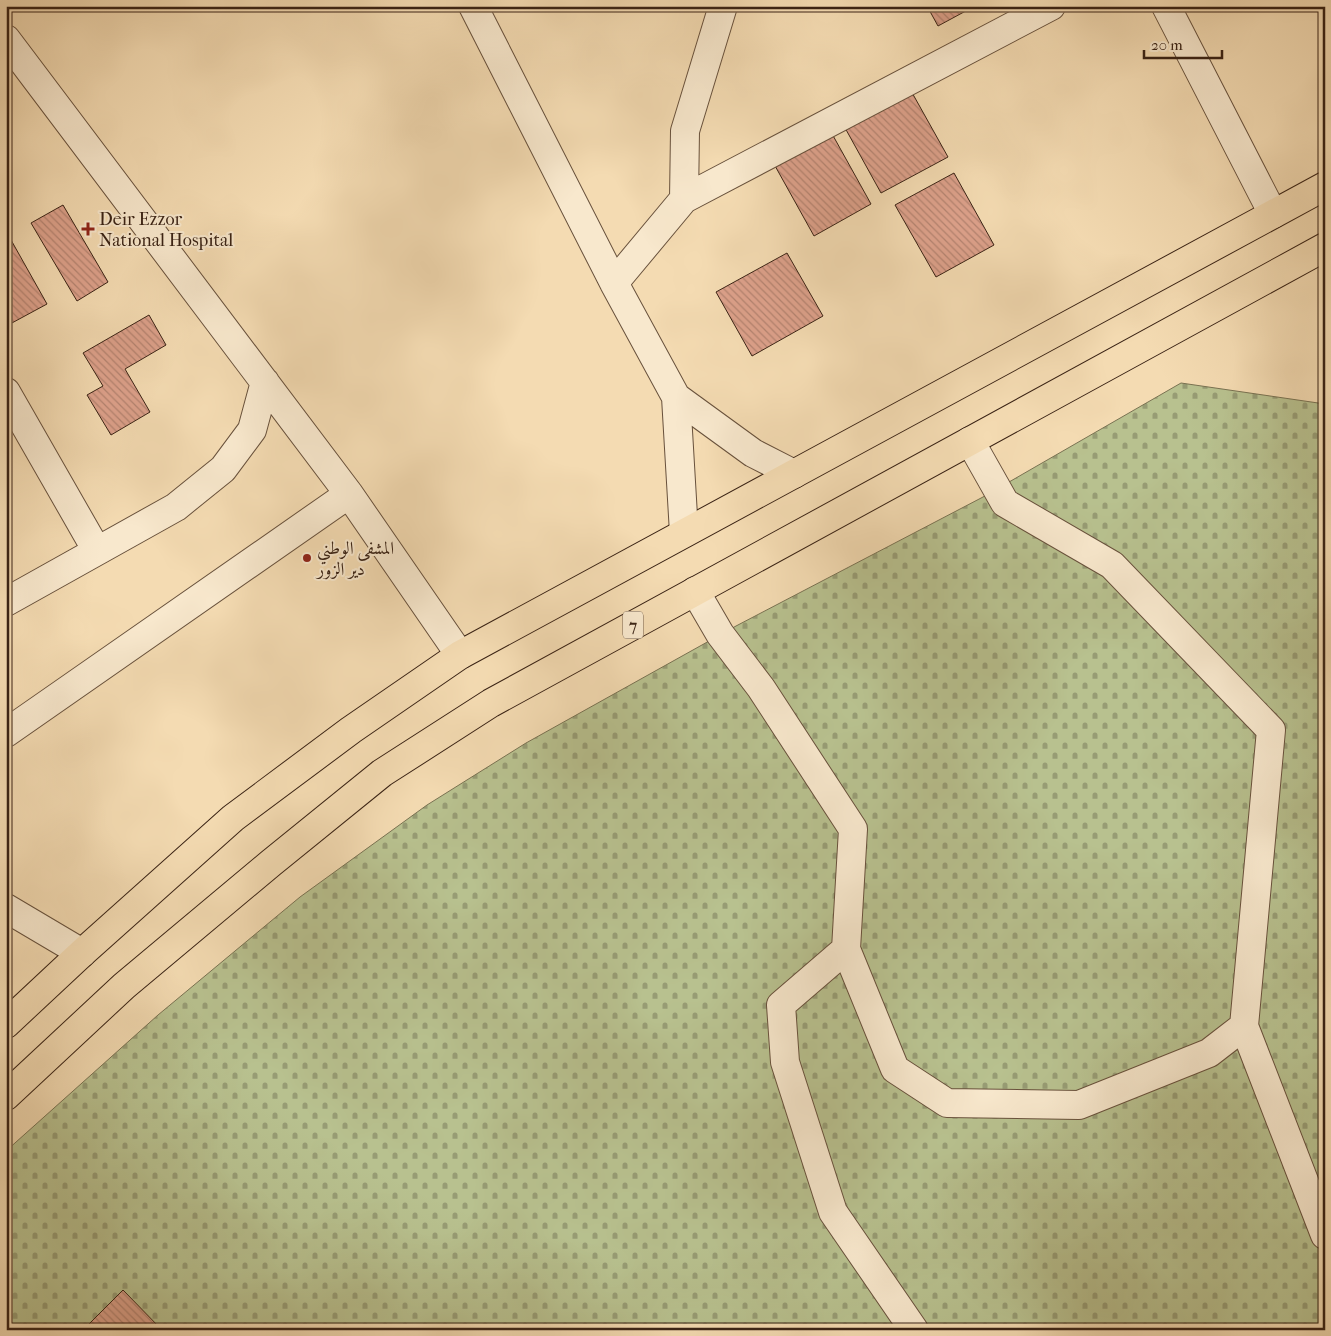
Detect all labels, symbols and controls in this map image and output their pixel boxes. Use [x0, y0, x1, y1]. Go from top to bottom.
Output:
scale bar [1144, 28, 1221, 60]
text: 20 m [1151, 36, 1183, 54]
place label: Deir Ezzor National Hospital [99, 209, 233, 251]
marker: Deir Ezzor National Hospital [81, 222, 95, 236]
place label: المشفى الوطني دير الزور [315, 538, 394, 580]
marker: المشفى الوطني دير الزور [301, 552, 313, 564]
road number: 7 [623, 612, 643, 638]

